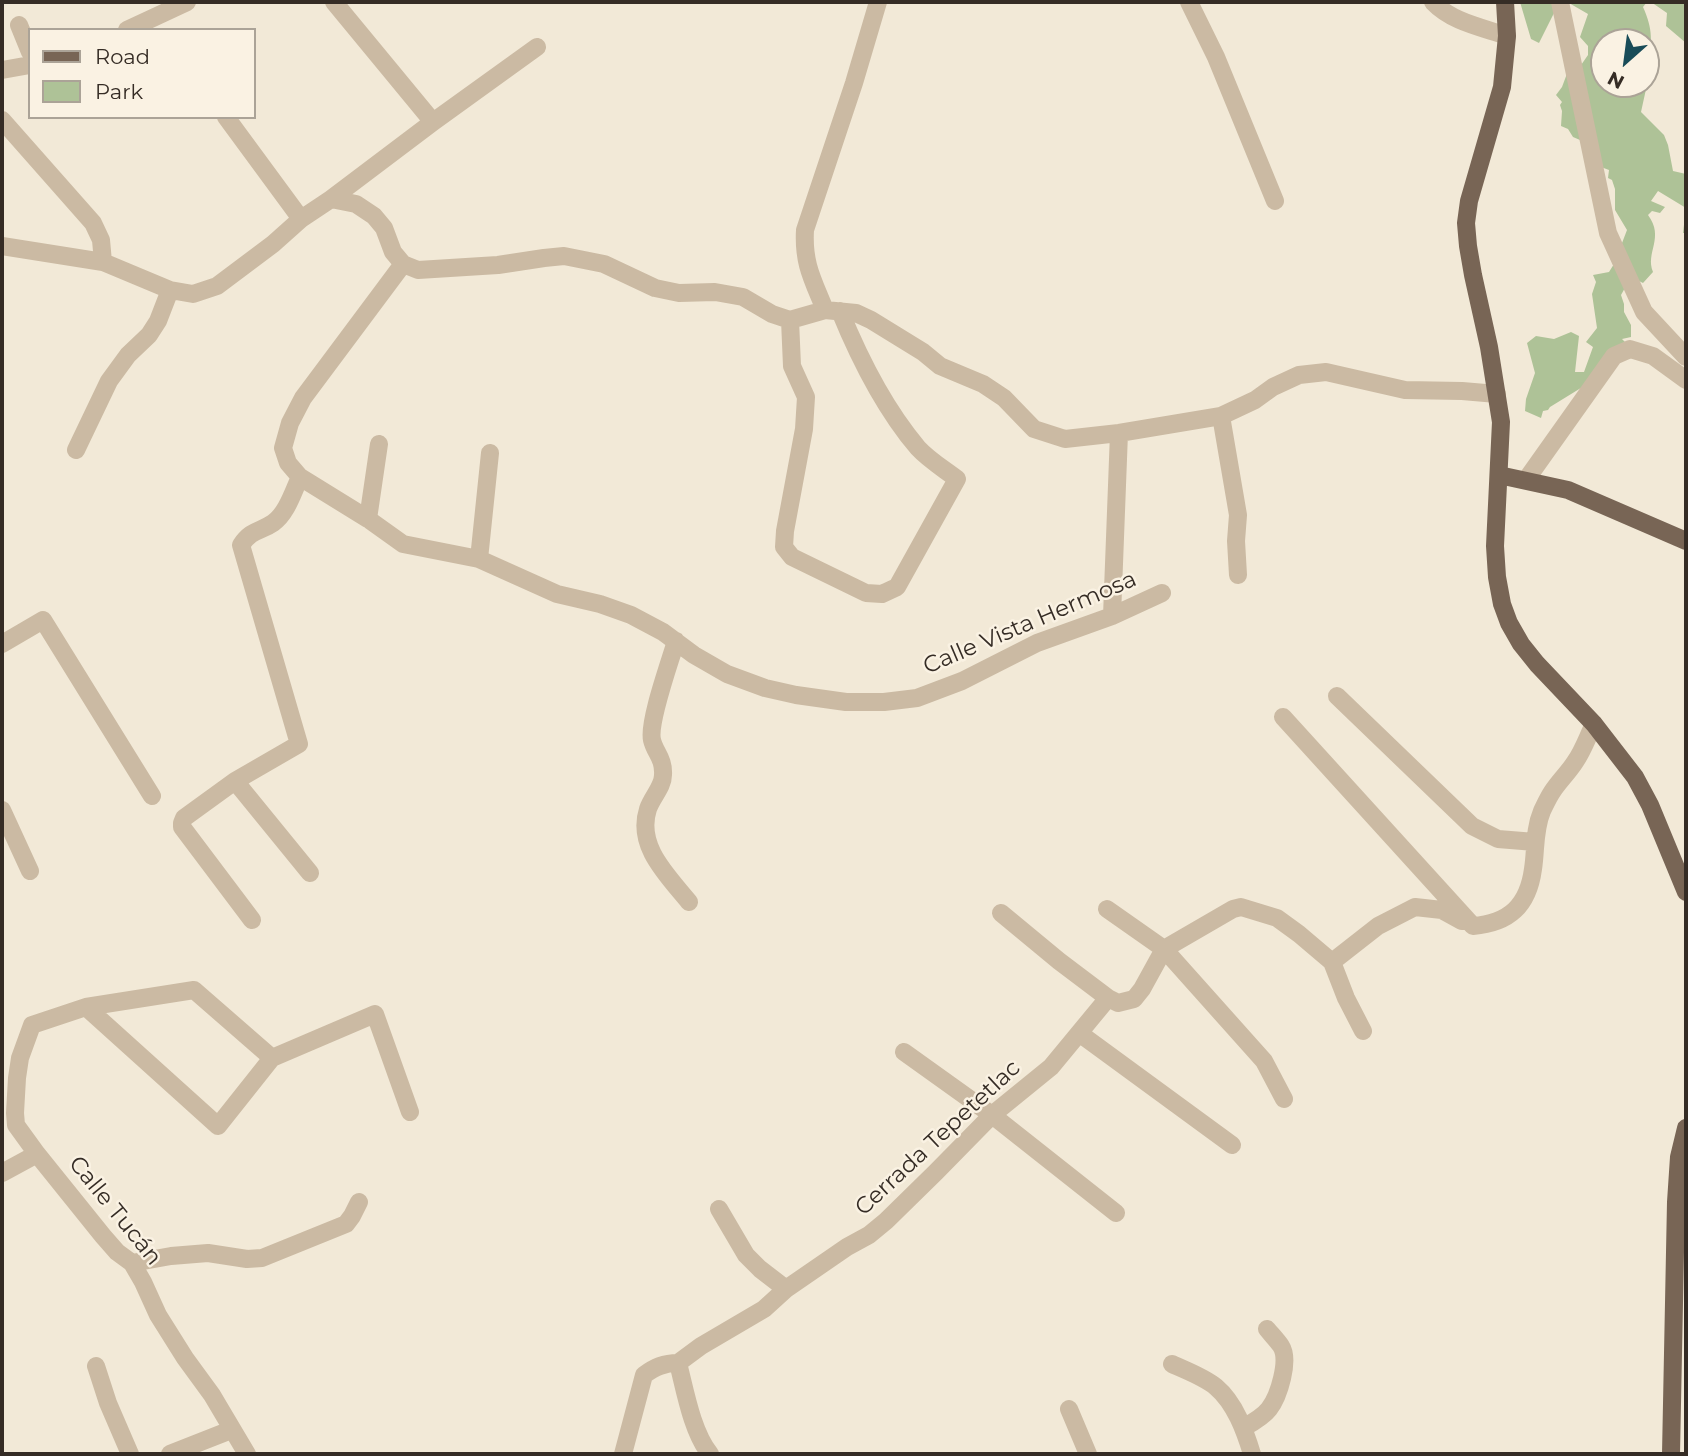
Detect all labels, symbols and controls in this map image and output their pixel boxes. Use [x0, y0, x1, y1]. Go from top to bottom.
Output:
legend [28, 28, 256, 119]
north arrow [1590, 28, 1660, 98]
text: Road [95, 44, 150, 69]
text: N [1604, 66, 1628, 94]
text: Park [95, 79, 143, 104]
street label: Calle Vista Hermosa [919, 566, 1141, 680]
street label: Cerrada Tepetetlac [850, 1054, 1026, 1222]
street label: Calle Tucán [63, 1151, 167, 1271]

